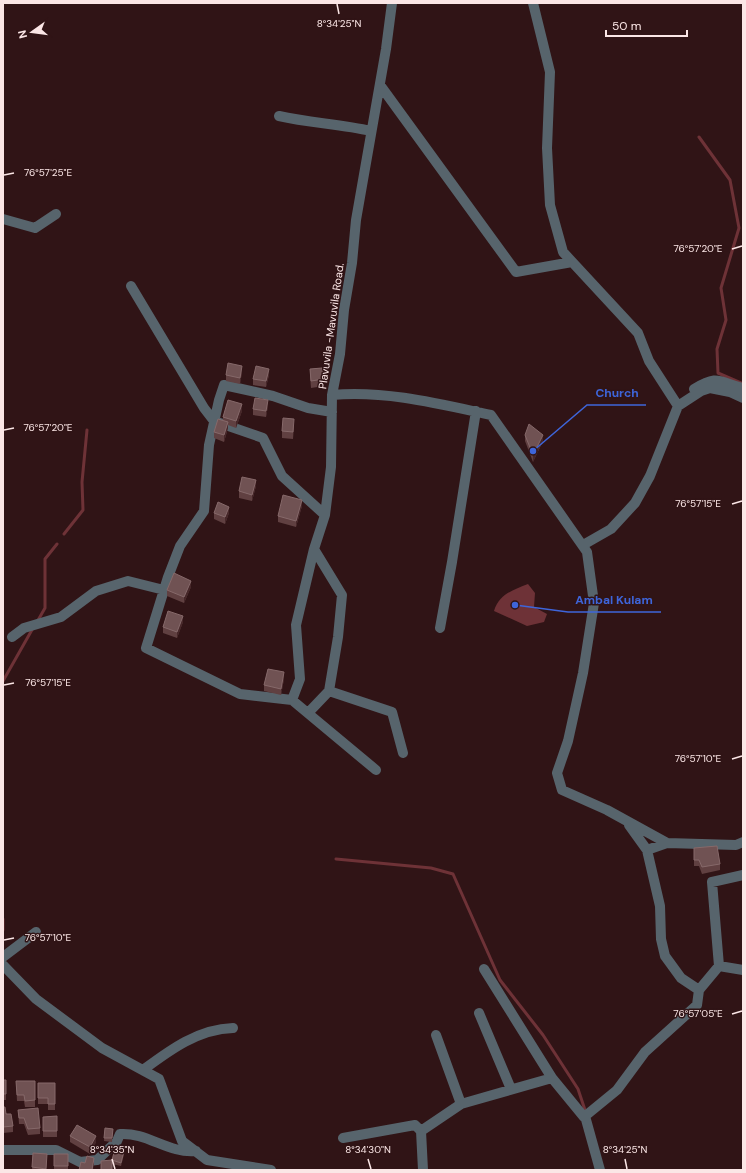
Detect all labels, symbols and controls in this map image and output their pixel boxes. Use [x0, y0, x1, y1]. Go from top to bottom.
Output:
north arrow [12, 12, 52, 52]
scale bar [606, 12, 687, 38]
text: 8°34'25"N [317, 17, 361, 30]
text: 50 m [612, 18, 641, 34]
text: N [15, 29, 30, 40]
text: 76°57'25"E [24, 166, 72, 179]
text: 76°57'20"E [673, 242, 723, 255]
street label: Plavuvila -Mavuvila Road. [315, 262, 347, 390]
callout: Church [587, 381, 646, 405]
text: Church [595, 385, 639, 401]
text: 76°57'20"E [23, 421, 73, 434]
text: 76°57'15"E [675, 497, 721, 510]
callout: Ambal Kulam [568, 588, 661, 612]
text: Ambal Kulam [575, 592, 653, 608]
text: 76°57'15"E [25, 676, 71, 689]
text: 76°57'10"E [675, 752, 722, 765]
text: 76°57'10"E [25, 931, 72, 944]
text: 76°57'05"E [673, 1007, 723, 1020]
text: 8°34'35"N [90, 1143, 134, 1156]
text: 8°34'30"N [345, 1143, 391, 1156]
text: 8°34'25"N [603, 1143, 647, 1156]

